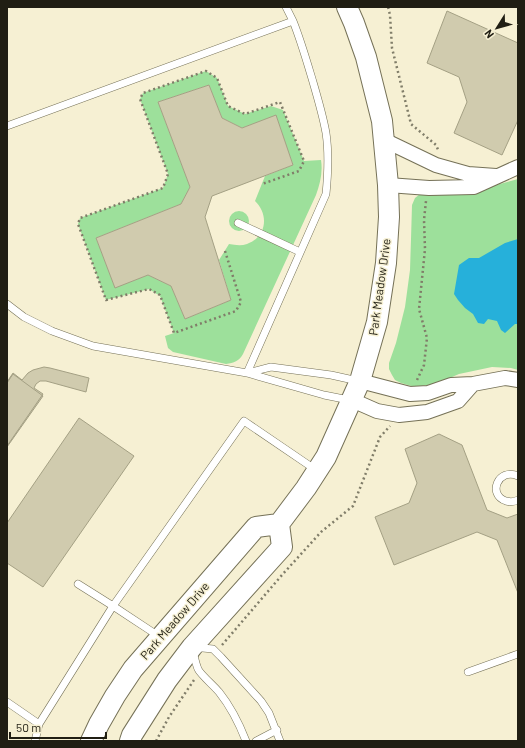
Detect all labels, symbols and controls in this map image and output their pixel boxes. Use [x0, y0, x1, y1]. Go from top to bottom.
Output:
north arrow [477, 8, 517, 48]
text: N [481, 27, 496, 41]
street label: Park Meadow Drive [365, 238, 393, 336]
street label: Park Meadow Drive [137, 579, 212, 662]
scale bar [10, 714, 106, 740]
text: 50 m [16, 720, 41, 734]

